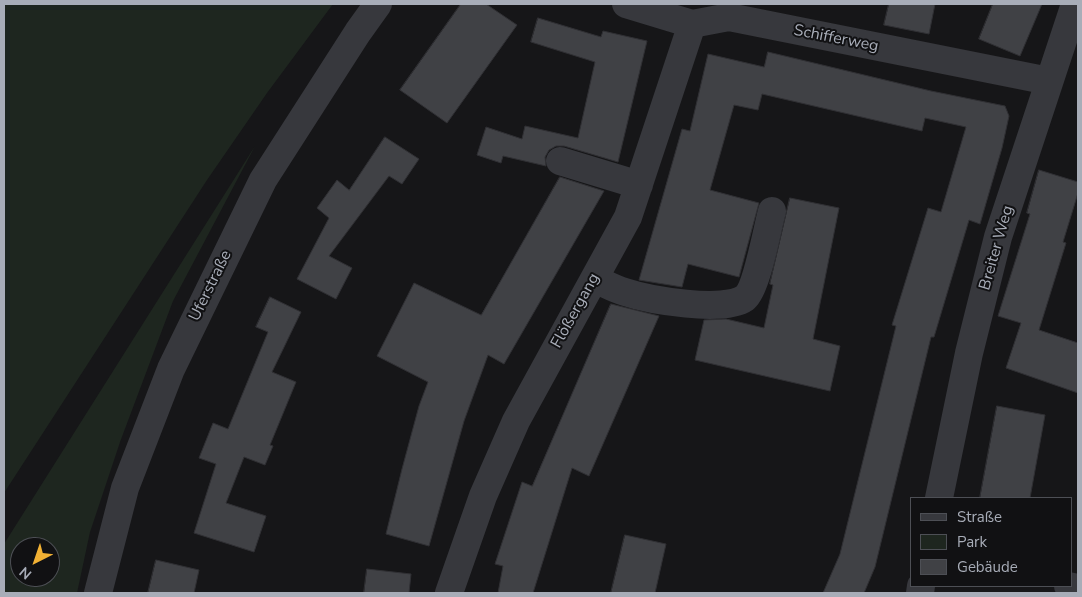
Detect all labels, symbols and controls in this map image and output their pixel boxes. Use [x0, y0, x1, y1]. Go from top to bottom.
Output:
street label: Schifferweg [792, 21, 880, 57]
street label: Breiter Weg [976, 203, 1018, 293]
street label: Uferstraße [186, 247, 236, 325]
street label: Flößergang [548, 270, 604, 352]
legend [910, 497, 1072, 587]
text: Straße [957, 507, 1002, 527]
text: Park [957, 532, 987, 552]
north arrow [10, 537, 60, 587]
text: Gebäude [957, 557, 1018, 577]
text: N [15, 562, 36, 584]

